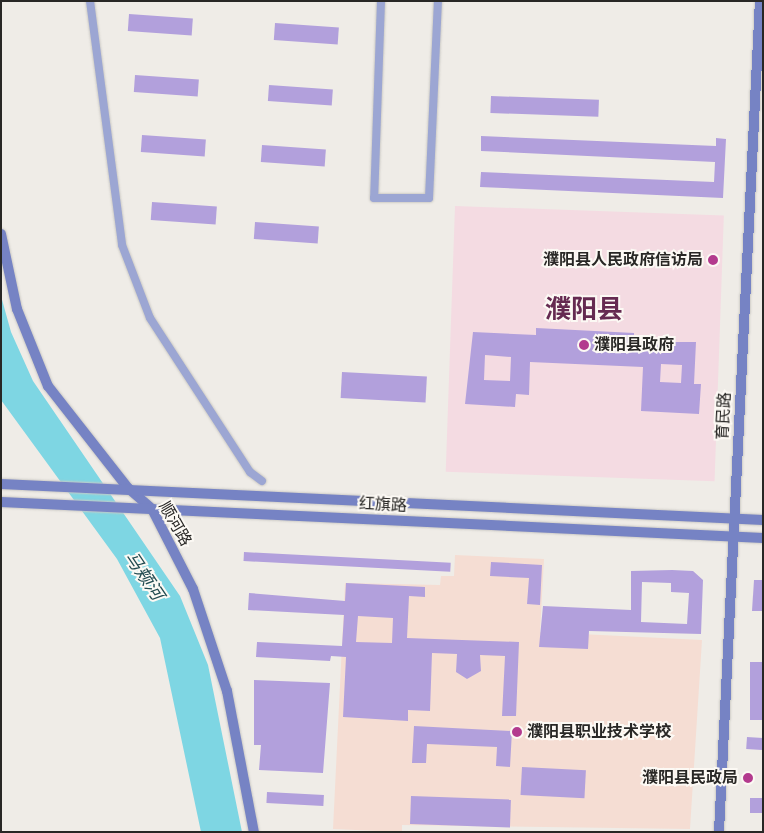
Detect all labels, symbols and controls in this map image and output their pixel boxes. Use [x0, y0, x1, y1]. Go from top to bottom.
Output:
place label: 濮阳县人民政府信访局 [543, 250, 703, 270]
marker: 濮阳县人民政府信访局 [707, 254, 719, 266]
district label: 濮阳县 [545, 294, 623, 326]
place label: 濮阳县政府 [594, 335, 674, 355]
marker: 濮阳县政府 [578, 339, 590, 351]
street label: 育民路 [713, 392, 735, 440]
street label: 红旗路 [359, 494, 407, 516]
street label: 顺河路 [155, 498, 195, 550]
water label: 马颊河 [120, 548, 168, 604]
place label: 濮阳县职业技术学校 [527, 722, 671, 742]
marker: 濮阳县职业技术学校 [511, 726, 523, 738]
place label: 濮阳县民政局 [642, 768, 738, 788]
marker: 濮阳县民政局 [742, 772, 754, 784]

